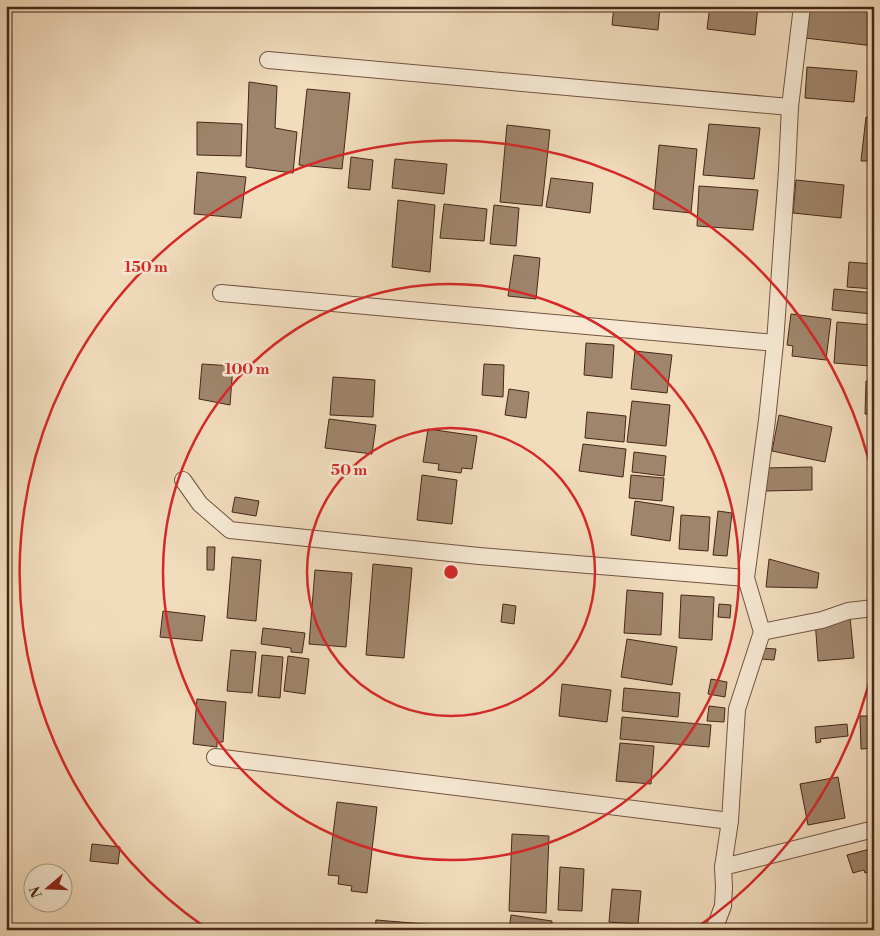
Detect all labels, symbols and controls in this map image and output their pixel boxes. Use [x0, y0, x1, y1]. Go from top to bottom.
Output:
text: 150 m [124, 258, 168, 277]
text: 100 m [225, 360, 270, 379]
text: 50 m [331, 461, 367, 480]
centre of rings [442, 563, 460, 581]
north arrow [22, 864, 72, 914]
text: N [26, 884, 47, 900]

